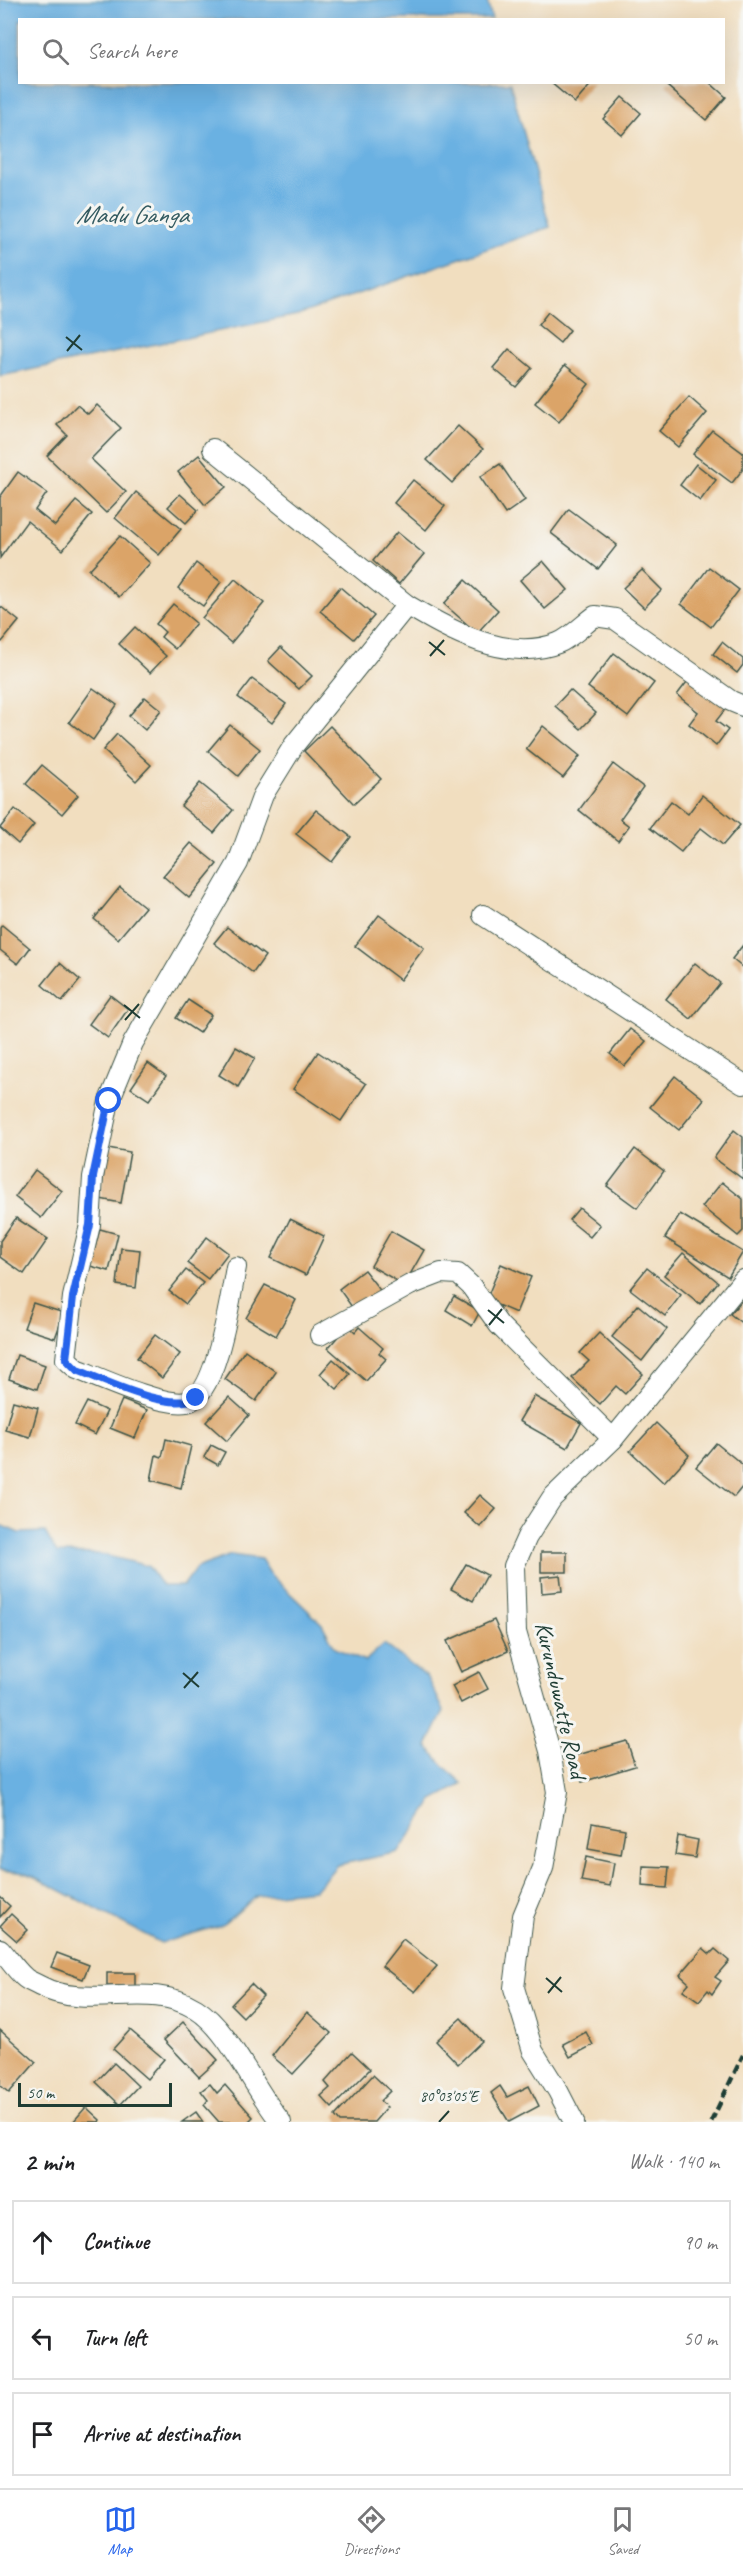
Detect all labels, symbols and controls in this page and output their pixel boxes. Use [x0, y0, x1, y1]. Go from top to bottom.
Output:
search box [18, 18, 725, 84]
icon: search [39, 35, 72, 68]
text: Search here [87, 37, 177, 65]
water label: Madu Ganga [76, 198, 191, 231]
route start [95, 1087, 121, 1113]
route end [182, 1384, 208, 1410]
street label: Kurunduwatte Road [528, 1619, 594, 1785]
scale bar [18, 2080, 172, 2108]
text: 50 m [27, 2083, 54, 2103]
text: 80°03'05"E [420, 2087, 480, 2106]
text: 2 min [24, 2145, 74, 2178]
text: Walk · 140 m [629, 2149, 719, 2174]
icon: ahead [26, 2226, 59, 2259]
text: Continue [83, 2228, 149, 2256]
text: 90 m [683, 2230, 717, 2255]
icon: left [26, 2322, 59, 2355]
text: Turn left [83, 2324, 147, 2352]
text: 50 m [683, 2326, 717, 2351]
icon: arrive [26, 2418, 59, 2451]
text: Arrive at destination [83, 2420, 240, 2448]
tab: Map [104, 2503, 137, 2559]
tab: Directions [344, 2503, 399, 2559]
tab: Saved [606, 2503, 639, 2559]

